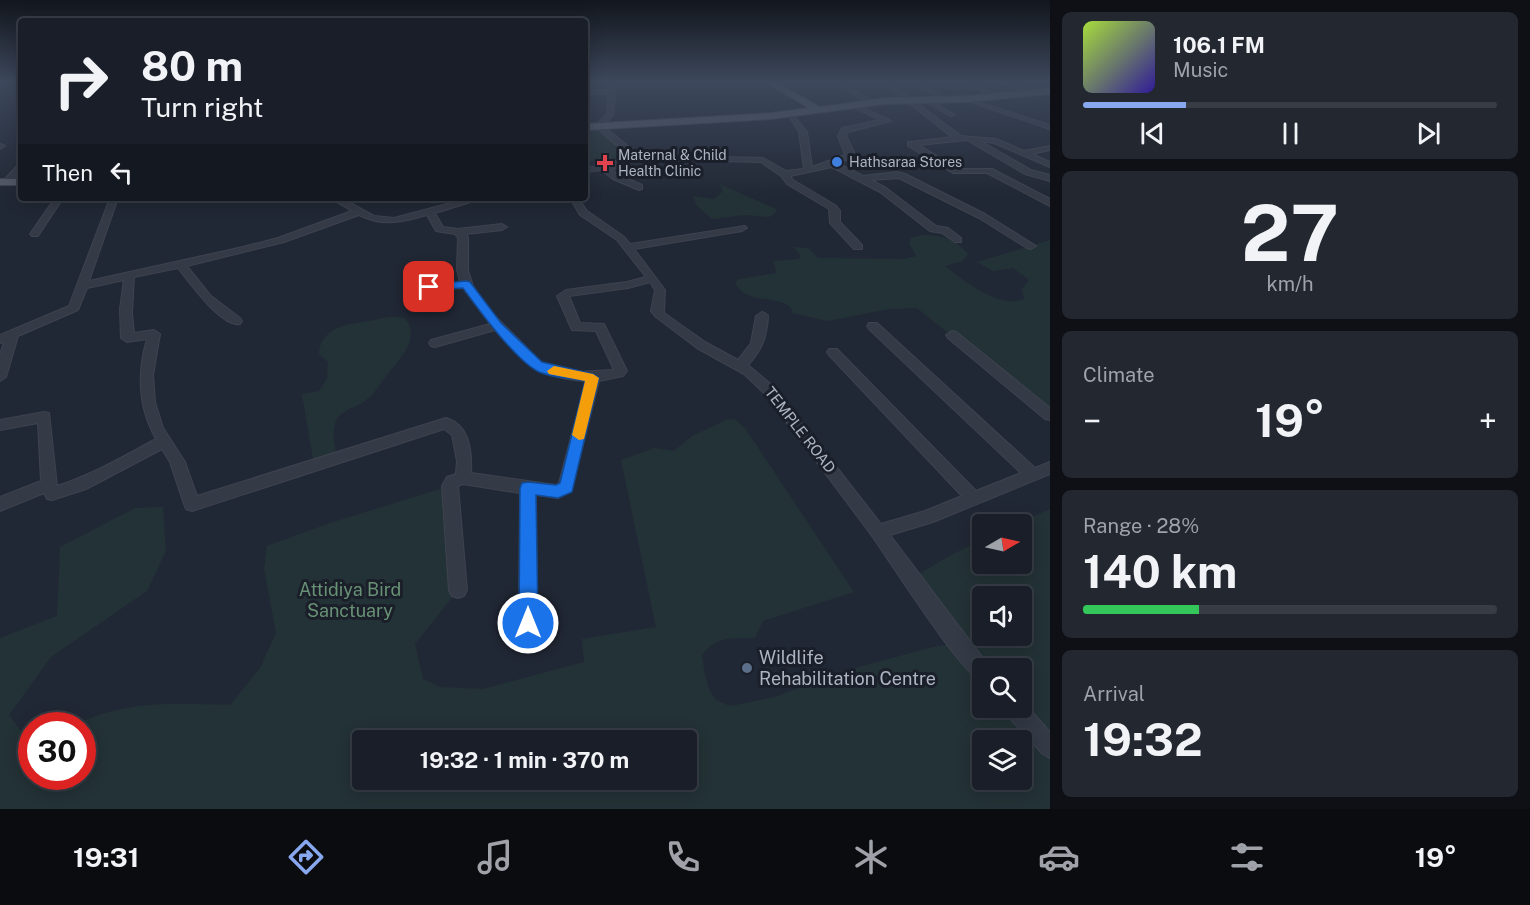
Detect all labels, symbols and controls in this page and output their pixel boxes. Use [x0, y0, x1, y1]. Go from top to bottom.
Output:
text: 106.1 FM [1173, 32, 1265, 58]
text: 80 m [141, 41, 243, 90]
icon: right [42, 42, 120, 120]
text: Music [1173, 58, 1228, 82]
text: Turn right [141, 91, 264, 123]
icon: previous [1136, 117, 1169, 150]
icon: pause [1274, 117, 1307, 150]
icon: next [1412, 117, 1445, 150]
place label: Maternal & Child Health Clinic [618, 147, 727, 179]
marker: Maternal & Child Health Clinic [596, 154, 614, 172]
place label: Hathsaraa Stores [849, 154, 962, 170]
marker: Hathsaraa Stores [830, 155, 844, 169]
icon: left [105, 156, 138, 189]
text: Then [42, 160, 93, 186]
text: 27 [1241, 187, 1339, 279]
pin [403, 261, 454, 312]
icon: arrive [412, 270, 445, 303]
text: km/h [1266, 272, 1314, 296]
text: Climate [1083, 363, 1155, 387]
street label: TEMPLE ROAD [762, 383, 839, 476]
text: 19° [1255, 394, 1325, 447]
text: − [1083, 402, 1101, 440]
text: + [1479, 402, 1497, 440]
north arrow [972, 514, 1032, 574]
map controls [972, 514, 1032, 790]
text: Range · 28% [1083, 514, 1199, 538]
text: 140 km [1083, 545, 1237, 598]
park label: Attidiya Bird Sanctuary [299, 579, 401, 621]
button: sound [972, 586, 1032, 646]
position arrow [496, 591, 560, 655]
place label: Wildlife Rehabilitation Centre [759, 647, 936, 689]
button: search [972, 658, 1032, 718]
marker: Wildlife Rehabilitation Centre [740, 661, 754, 675]
text: Arrival [1083, 682, 1145, 706]
speed limit sign: 30 [18, 712, 96, 790]
text: 19:32 [1083, 713, 1203, 766]
button: layers [972, 730, 1032, 790]
text: 19:32 · 1 min · 370 m [420, 747, 629, 773]
icon: directions [285, 836, 327, 878]
icon: music [474, 836, 516, 878]
icon: phone [662, 836, 704, 878]
icon: climate [850, 836, 892, 878]
icon: car [1038, 836, 1080, 878]
icon: filters [1226, 836, 1268, 878]
text: 19:31 [73, 841, 139, 873]
text: 19° [1415, 841, 1457, 873]

